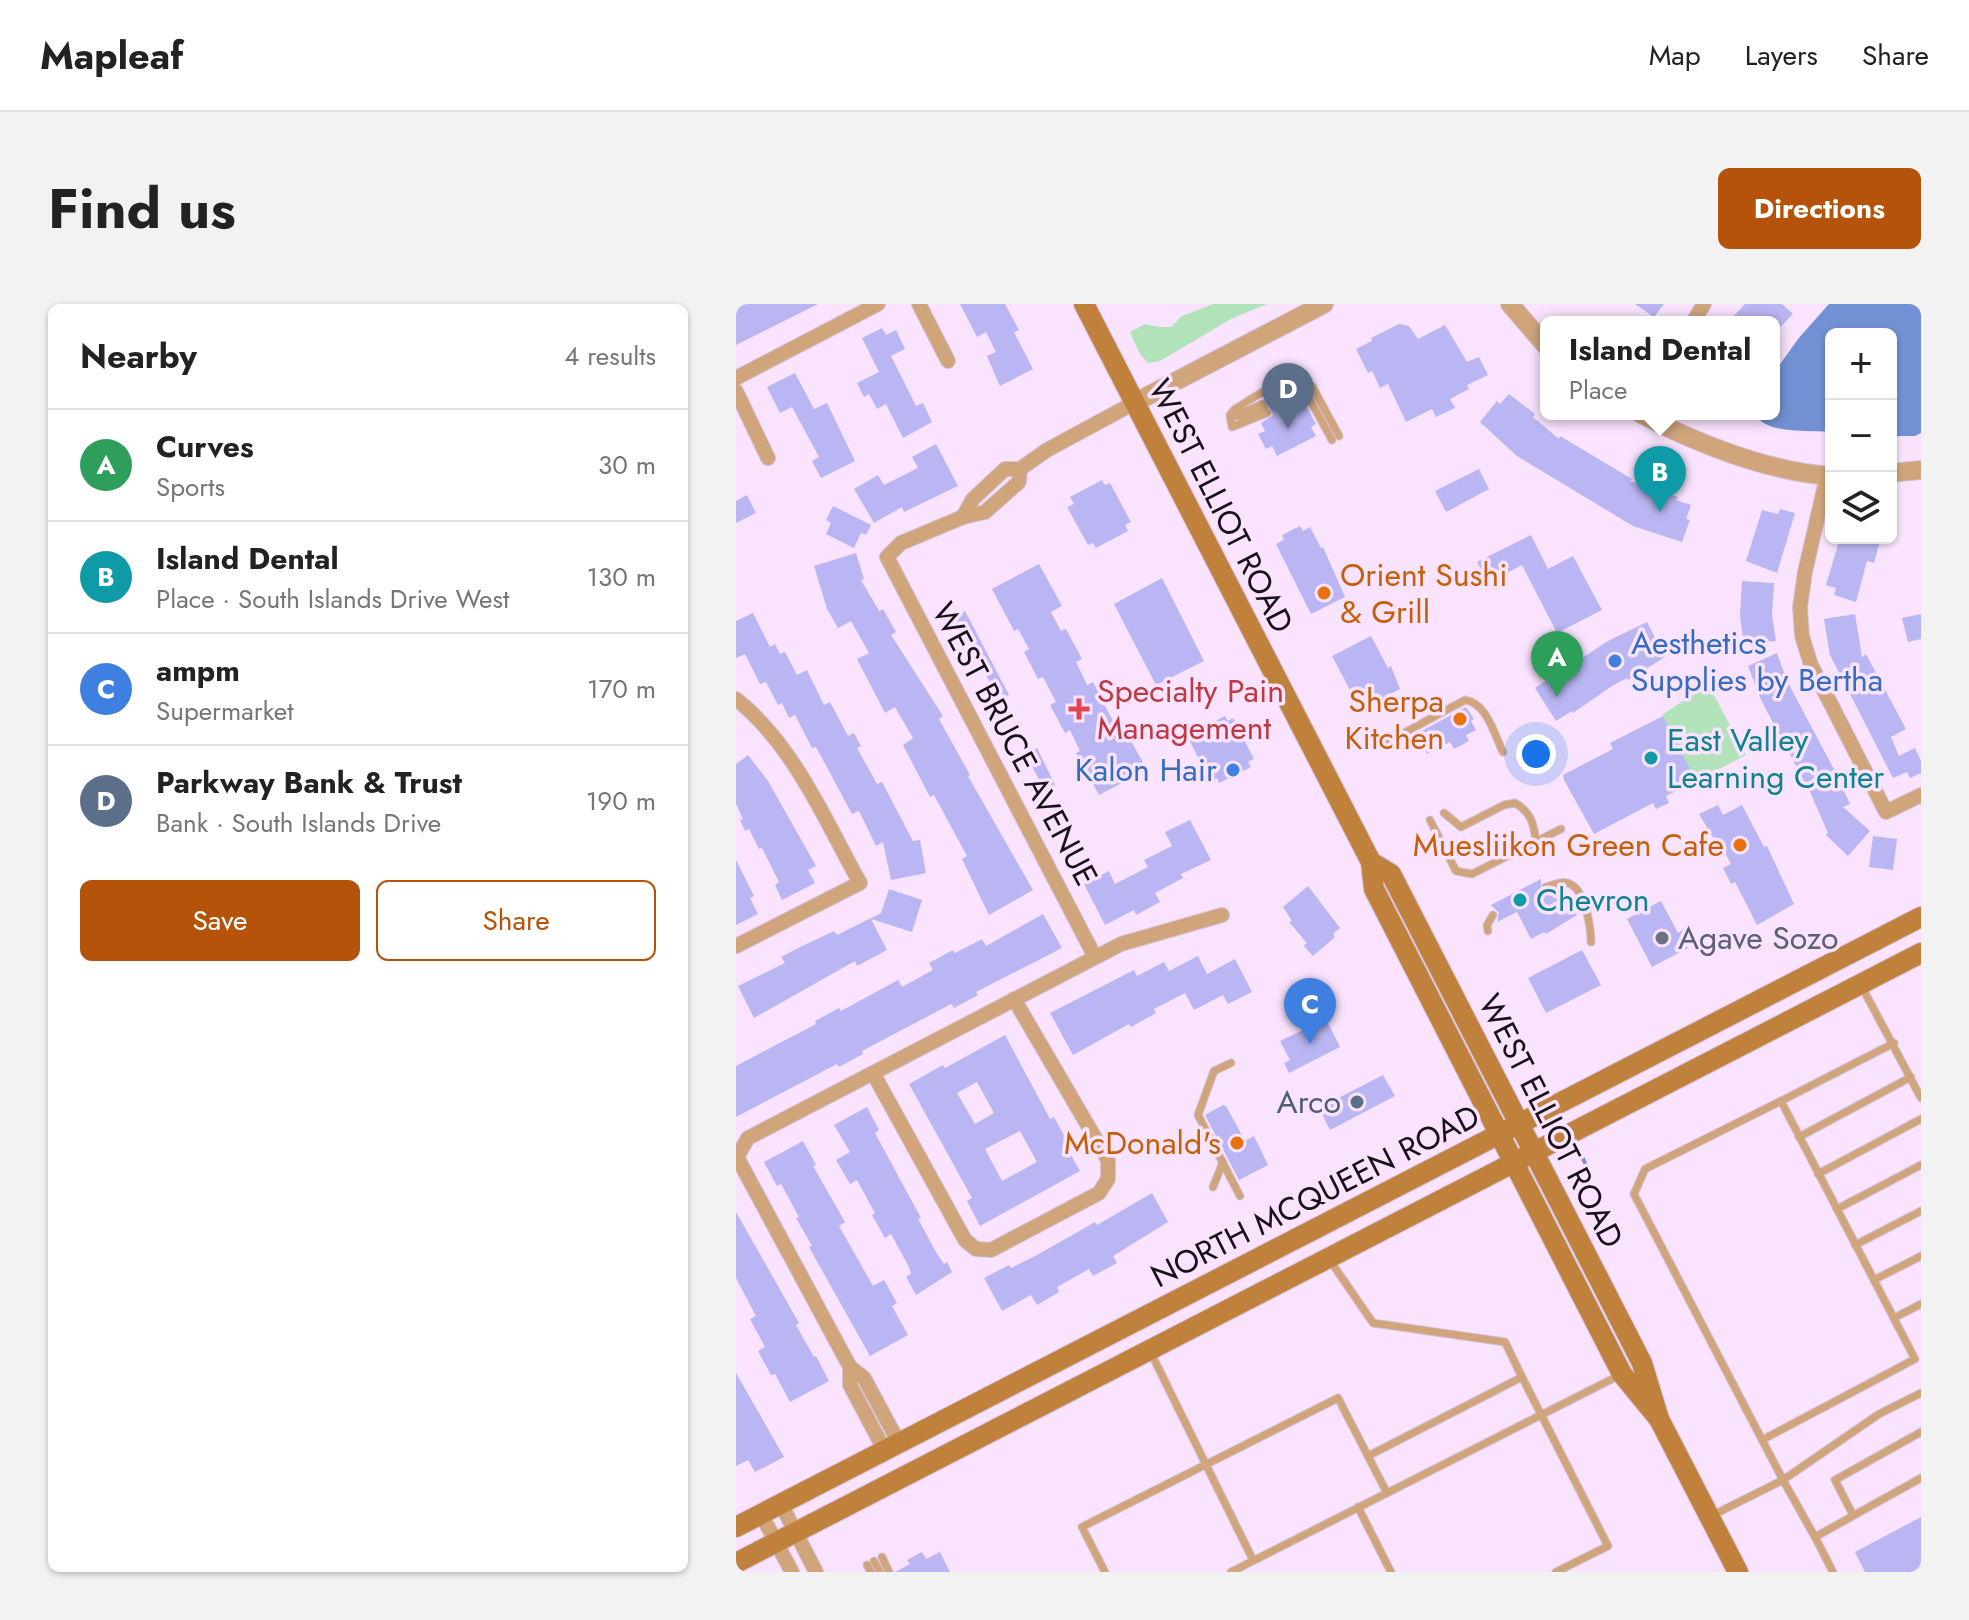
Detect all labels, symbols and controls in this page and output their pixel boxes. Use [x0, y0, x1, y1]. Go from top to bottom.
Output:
text: Mapleaf [40, 28, 183, 83]
text: Map [1649, 35, 1701, 76]
text: Layers [1745, 35, 1818, 76]
text: Share [1862, 35, 1929, 76]
text: Find us [48, 168, 236, 249]
button: Directions [1718, 168, 1921, 249]
popup [1540, 316, 1780, 420]
text: Island Dental [1569, 328, 1751, 371]
map controls [1825, 328, 1897, 544]
button: + [1825, 328, 1897, 400]
text: Nearby [80, 332, 197, 381]
text: 4 results [564, 337, 656, 375]
pin: D [1262, 363, 1314, 429]
text: Place [1569, 371, 1627, 409]
street label: WEST ELLIOT ROAD [1140, 373, 1302, 639]
button: − [1825, 400, 1897, 472]
text: Curves [156, 425, 254, 468]
text: A [96, 446, 116, 484]
text: 30 m [598, 446, 656, 484]
pin: B [1634, 446, 1686, 512]
text: Sports [156, 468, 225, 506]
button: layers [1825, 472, 1897, 544]
text: Island Dental [156, 537, 339, 580]
place label: Orient Sushi & Grill [1340, 552, 1508, 635]
text: B [97, 558, 115, 596]
text: 130 m [586, 558, 656, 596]
text: Place · South Islands Drive West [156, 580, 509, 618]
marker: Orient Sushi & Grill [1315, 584, 1333, 602]
street label: WEST BRUCE AVENUE [921, 594, 1109, 894]
place label: Aesthetics Supplies by Bertha [1631, 620, 1883, 703]
pin: A [1531, 631, 1583, 697]
text: ampm [156, 649, 240, 692]
marker: Aesthetics Supplies by Bertha [1606, 652, 1624, 670]
place label: Specialty Pain Management [1097, 668, 1284, 751]
text: C [97, 670, 115, 708]
text: 170 m [587, 670, 656, 708]
place label: Sherpa Kitchen [1345, 678, 1444, 761]
text: Supermarket [156, 692, 293, 730]
marker: Specialty Pain Management [1068, 698, 1090, 720]
marker: Sherpa Kitchen [1451, 710, 1469, 728]
place label: East Valley Learning Center [1667, 717, 1884, 800]
your location [1516, 734, 1556, 774]
place label: Kalon Hair [1075, 747, 1217, 793]
marker: East Valley Learning Center [1642, 749, 1660, 767]
text: Parkway Bank & Trust [156, 761, 462, 804]
marker: Kalon Hair [1224, 761, 1242, 779]
text: D [96, 782, 116, 820]
text: 190 m [586, 782, 656, 820]
text: Bank · South Islands Drive [156, 804, 441, 842]
place label: Muesliikon Green Cafe [1413, 822, 1724, 868]
marker: Muesliikon Green Cafe [1731, 836, 1749, 854]
place label: Chevron [1536, 877, 1650, 923]
button: Save [80, 880, 360, 961]
button: Share [376, 880, 656, 961]
marker: Chevron [1511, 891, 1529, 909]
place label: Agave Sozo [1678, 915, 1839, 961]
marker: Agave Sozo [1653, 929, 1671, 947]
pin: C [1284, 978, 1336, 1044]
street label: WEST ELLIOT ROAD [1467, 986, 1635, 1256]
place label: Arco [1277, 1079, 1341, 1125]
street label: NORTH MCQUEEN ROAD [1143, 1093, 1487, 1299]
marker: Arco [1348, 1093, 1366, 1111]
place label: McDonald's [1064, 1120, 1221, 1166]
marker: McDonald's [1228, 1134, 1246, 1152]

